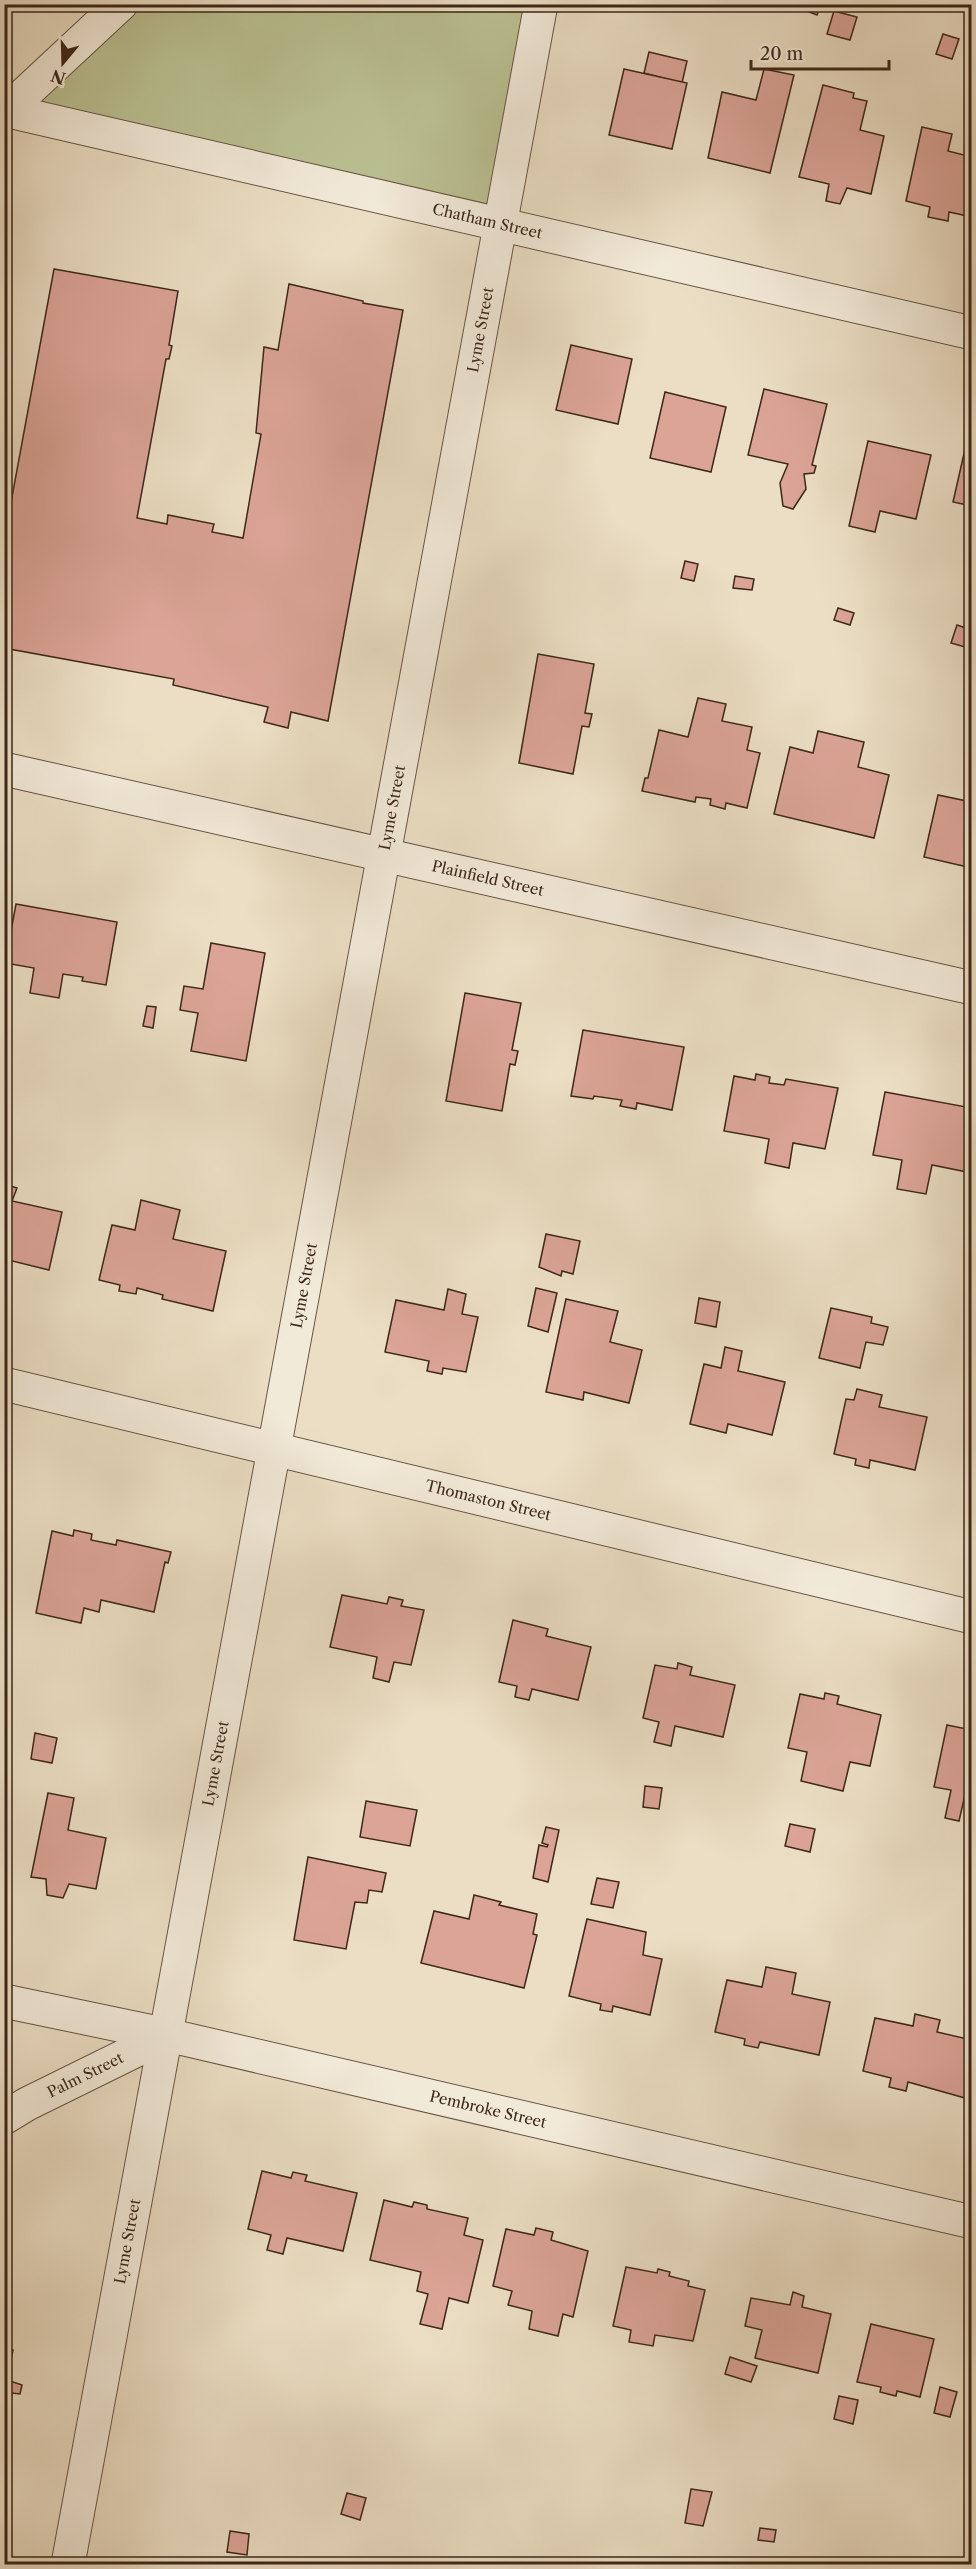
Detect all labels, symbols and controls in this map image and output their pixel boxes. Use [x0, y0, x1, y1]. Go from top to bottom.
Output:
north arrow [33, 33, 93, 93]
scale bar [751, 33, 889, 71]
text: 20 m [760, 43, 804, 65]
text: N [48, 65, 68, 89]
street label: Chatham Street [431, 199, 545, 243]
street label: Lyme Street [463, 285, 498, 374]
street label: Lyme Street [375, 763, 409, 852]
street label: Plainfield Street [430, 856, 546, 900]
street label: Lyme Street [287, 1241, 321, 1330]
street label: Thomaston Street [424, 1476, 554, 1525]
street label: Lyme Street [198, 1719, 233, 1808]
street label: Palm Street [44, 2048, 127, 2102]
street label: Pembroke Street [428, 2086, 549, 2132]
street label: Lyme Street [110, 2197, 144, 2286]

